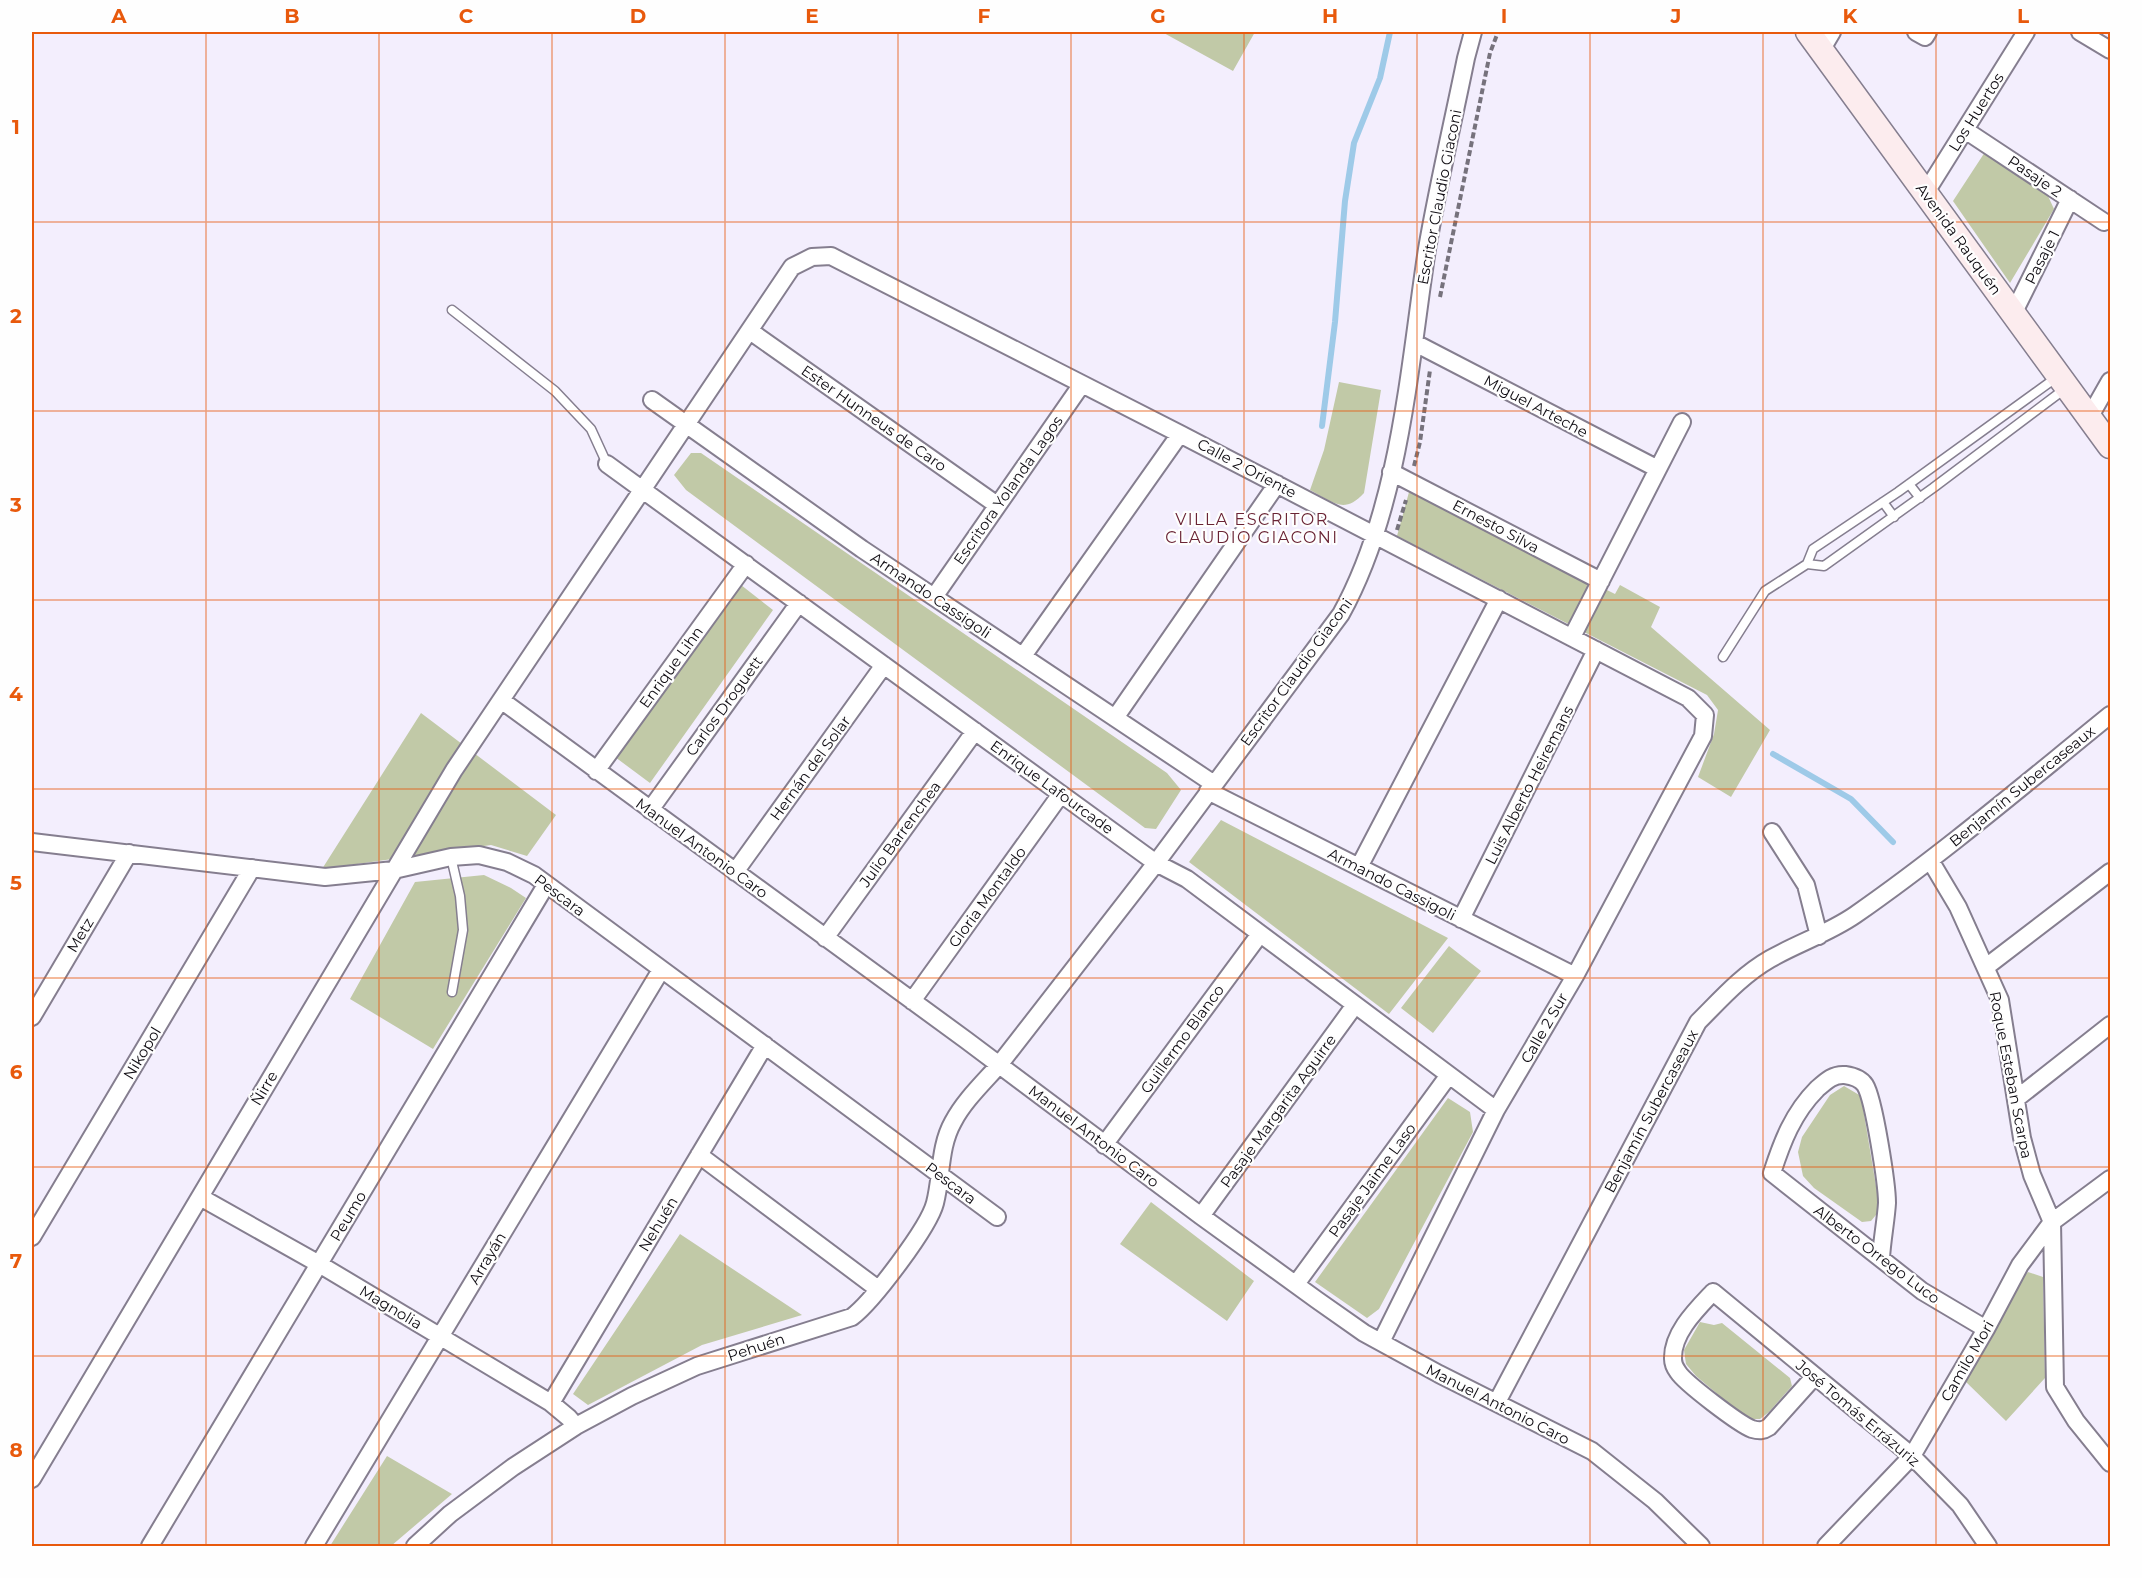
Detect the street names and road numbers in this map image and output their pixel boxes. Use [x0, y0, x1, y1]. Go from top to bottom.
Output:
street label: Los Huertos [1944, 69, 2008, 155]
street label: Escritor Claudio Giaconi [1413, 108, 1465, 286]
street label: Pasaje 2 [2004, 151, 2066, 201]
street label: Avenida Rauquén [1912, 179, 2006, 299]
street label: Pasaje 1 [2020, 227, 2064, 287]
street label: Ester Hunneus de Caro [798, 361, 950, 475]
street label: Miguel Arteche [1481, 371, 1591, 441]
street label: Escritora Yolanda Lagos [949, 412, 1067, 568]
street label: Calle 2 Oriente [1194, 434, 1300, 502]
street label: Ernesto Silva [1449, 495, 1543, 557]
street label: Armando Cassigoli [867, 548, 995, 642]
street label: Escritor Claudio Giaconi [1236, 594, 1356, 750]
street label: Enrique Lihn [635, 622, 707, 712]
street label: Carlos Droguett [681, 652, 767, 760]
street label: Luis Alberto Heiremans [1481, 702, 1577, 868]
street label: Hernán del Solar [766, 712, 854, 824]
street label: Benjamín Subercaseaux [1945, 721, 2099, 851]
street label: Enrique Lafourcade [987, 736, 1117, 838]
street label: Julio Barrenchea [855, 777, 945, 891]
street label: Manuel Antonio Caro [632, 794, 772, 902]
street label: Gloria Montaldo [944, 843, 1030, 951]
street label: Armando Cassigoli [1325, 844, 1459, 924]
street label: Pescara [531, 870, 589, 920]
street label: Metz [62, 914, 98, 956]
street label: Guillermo Blanco [1136, 981, 1228, 1097]
street label: Calle 2 Sur [1516, 989, 1572, 1067]
street label: Roque Esteban Scarpa [1985, 990, 2037, 1160]
street label: Nikopol [119, 1023, 165, 1083]
street label: Benjamín Subercaseaux [1600, 1026, 1702, 1196]
street label: Pasaje Margarita Aguirre [1216, 1031, 1340, 1191]
street label: Ñirre [246, 1067, 282, 1109]
street label: Manuel Antonio Caro [1025, 1081, 1163, 1191]
street label: Pasaje Jaime Laso [1324, 1119, 1420, 1241]
street label: Pescara [922, 1158, 980, 1208]
street label: Peumo [326, 1188, 370, 1244]
street label: Nehuén [634, 1193, 682, 1255]
street label: Alberto Orrego Luco [1810, 1200, 1944, 1308]
street label: Arrayán [464, 1228, 510, 1288]
street label: Magnolia [356, 1281, 426, 1333]
street label: Camilo Mori [1936, 1317, 1998, 1405]
street label: Pehuén [725, 1329, 787, 1365]
street label: José Tomás Errázuriz [1791, 1355, 1924, 1471]
street label: Manuel Antonio Caro [1423, 1360, 1573, 1448]

